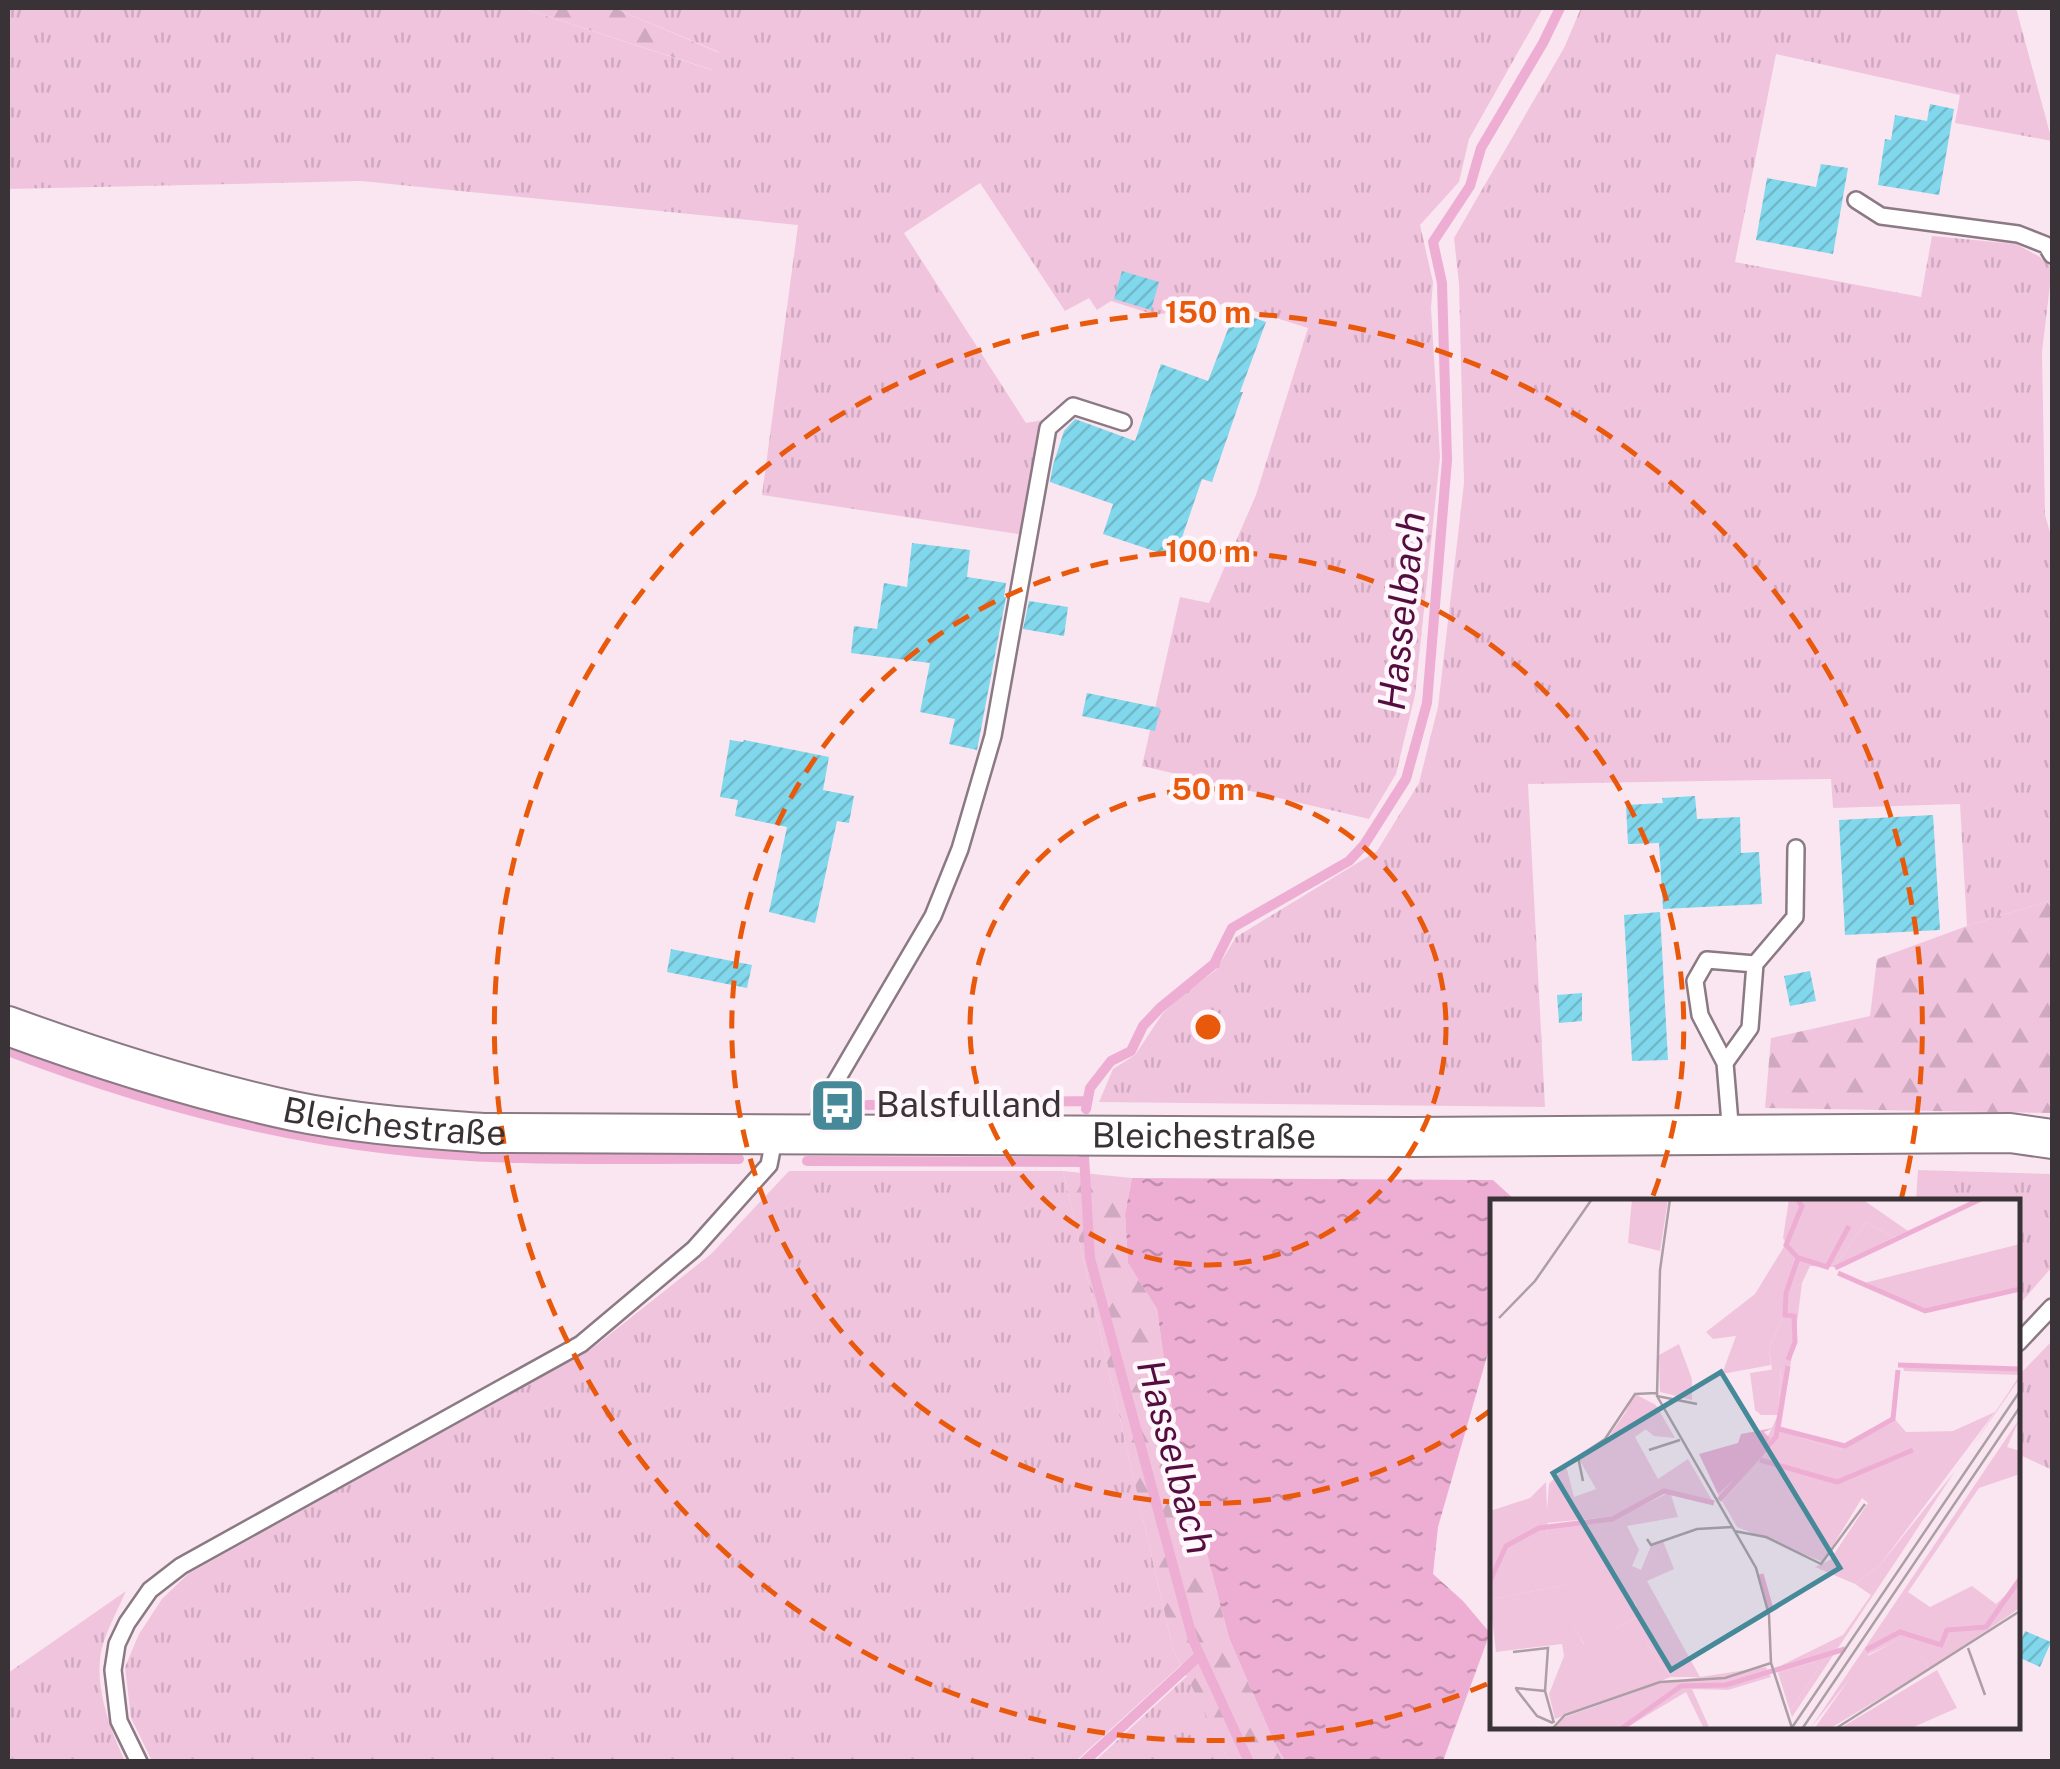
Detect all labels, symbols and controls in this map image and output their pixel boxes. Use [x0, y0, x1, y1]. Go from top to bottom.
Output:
text: 150 m [1165, 294, 1251, 330]
water label: Hasselbach [1369, 509, 1434, 713]
text: 100 m [1165, 533, 1251, 569]
text: 50 m [1171, 771, 1245, 807]
centre of rings [1190, 1009, 1226, 1045]
bus stop icon: Balsfulland [807, 1075, 867, 1135]
place label: Balsfulland [876, 1084, 1062, 1125]
street label: Bleichestraße [279, 1088, 506, 1153]
street label: Bleichestraße [1092, 1115, 1316, 1157]
inset map [1490, 1199, 2020, 1729]
water label: Hasselbach [1128, 1355, 1223, 1559]

